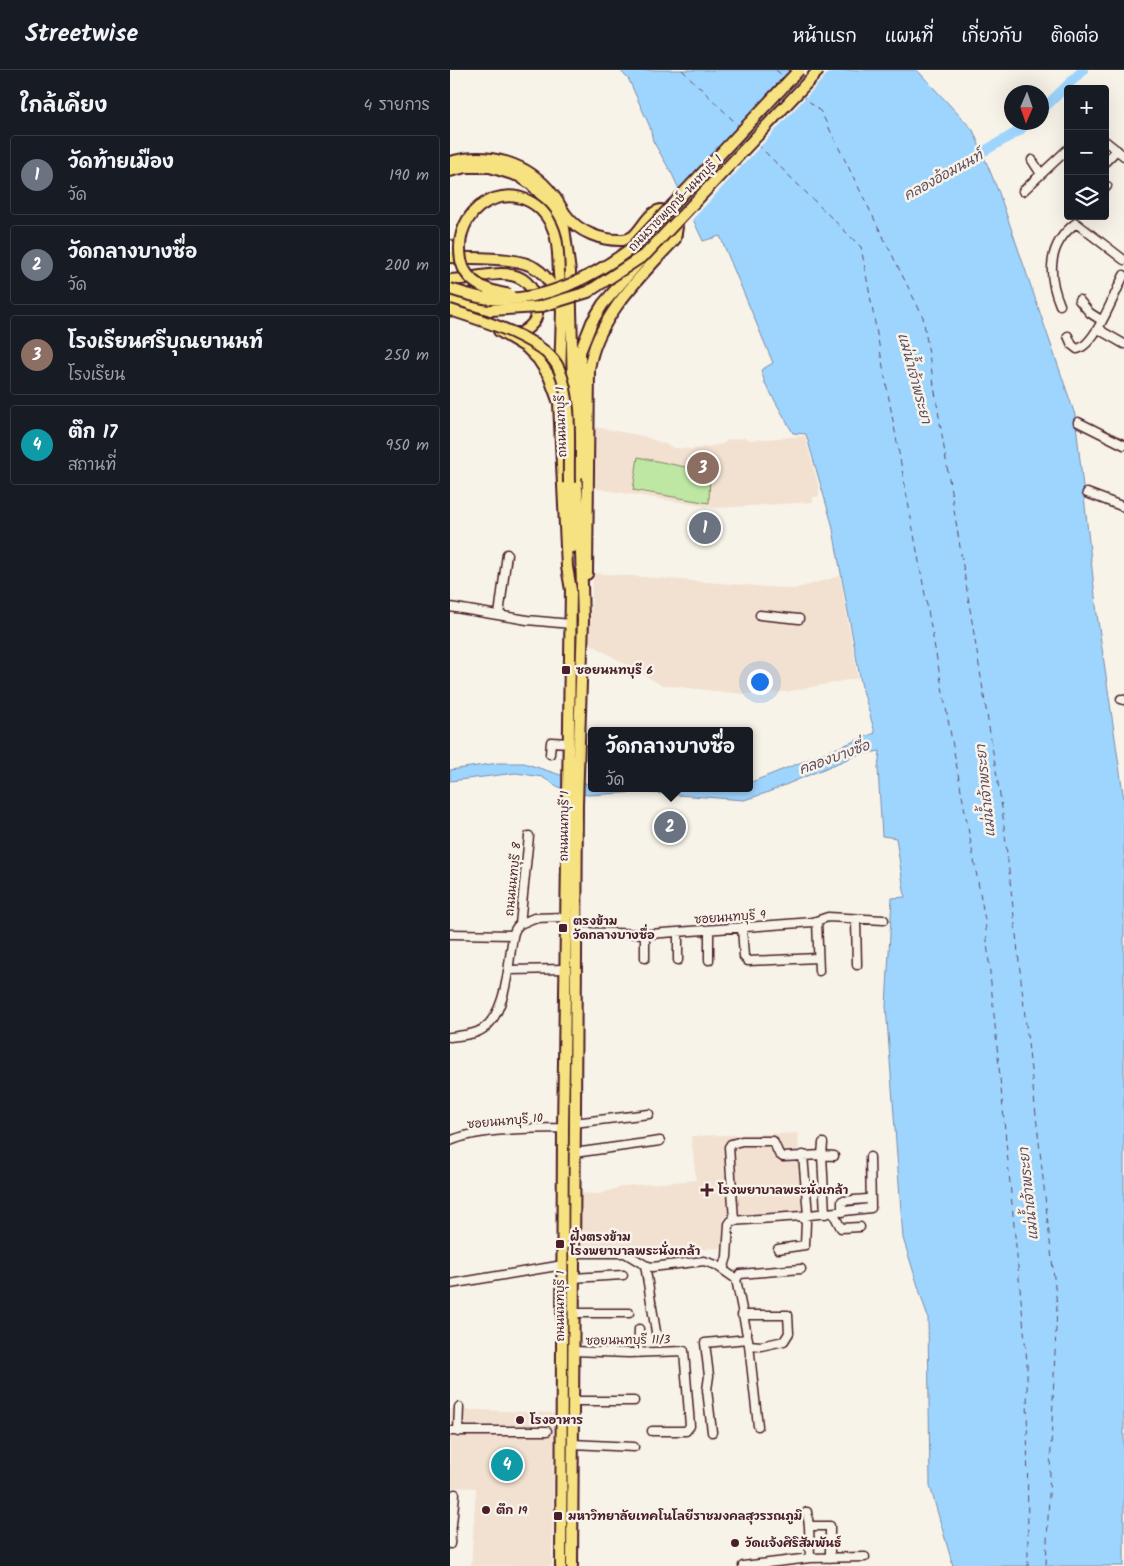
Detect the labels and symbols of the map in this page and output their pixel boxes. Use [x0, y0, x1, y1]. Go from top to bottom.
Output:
north arrow [1004, 85, 1049, 130]
water label: คลองอ้อมนนท์ [900, 143, 990, 207]
street label: ถนนราชพฤกษ์-นนทบุรี 1 [624, 150, 727, 256]
water label: แม่น้ำเจ้าพระยา [891, 330, 940, 427]
street label: ถนนนนทบุรี 1 [551, 386, 572, 458]
pin: 3 [687, 449, 719, 487]
pin: 1 [689, 509, 721, 547]
place label: ซอยนนทบุรี 6 [576, 661, 653, 680]
marker: ซอยนนทบุรี 6 [560, 664, 572, 676]
your location [747, 669, 773, 695]
water label: คลองบางซื่อ [795, 732, 874, 781]
water label: แม่น้ำเจ้าพระยา [967, 742, 1002, 839]
street label: ถนนนนทบุรี 1 [554, 790, 575, 862]
pin: 2 [654, 808, 686, 846]
street label: ถนนนนทบุรี 8 [500, 840, 527, 917]
street label: ซอยนนทบุรี 9 [694, 906, 767, 929]
place label: ตรงข้าม วัดกลางบางซื่อ [573, 912, 655, 945]
marker: ตรงข้าม วัดกลางบางซื่อ [557, 922, 569, 934]
street label: ซอยนนทบุรี 10 [466, 1109, 544, 1134]
water label: แม่น้ำเจ้าพระยา [1010, 1145, 1045, 1242]
place label: โรงพยาบาลพระนั่งเกล้า [717, 1180, 848, 1200]
marker: โรงพยาบาลพระนั่งเกล้า [700, 1183, 714, 1197]
place label: ฝั่งตรงข้าม โรงพยาบาลพระนั่งเกล้า [569, 1227, 700, 1261]
marker: ฝั่งตรงข้าม โรงพยาบาลพระนั่งเกล้า [554, 1238, 566, 1250]
street label: ถนนนนทบุรี 1 [551, 1270, 570, 1341]
street label: ซอยนนทบุรี 11/3 [586, 1330, 671, 1351]
place label: โรงอาหาร [529, 1411, 583, 1430]
marker: โรงอาหาร [514, 1414, 526, 1426]
pin: 4 [491, 1446, 523, 1484]
place label: ตึก 19 [496, 1501, 528, 1520]
marker: ตึก 19 [480, 1504, 492, 1516]
place label: มหาวิทยาลัยเทคโนโลยีราชมงคลสุวรรณภูมิ [568, 1507, 803, 1526]
marker: มหาวิทยาลัยเทคโนโลยีราชมงคลสุวรรณภูมิ [552, 1510, 564, 1522]
place label: วัดแจ้งศิริสัมพันธ์ [745, 1534, 842, 1553]
marker: วัดแจ้งศิริสัมพันธ์ [729, 1537, 741, 1549]

